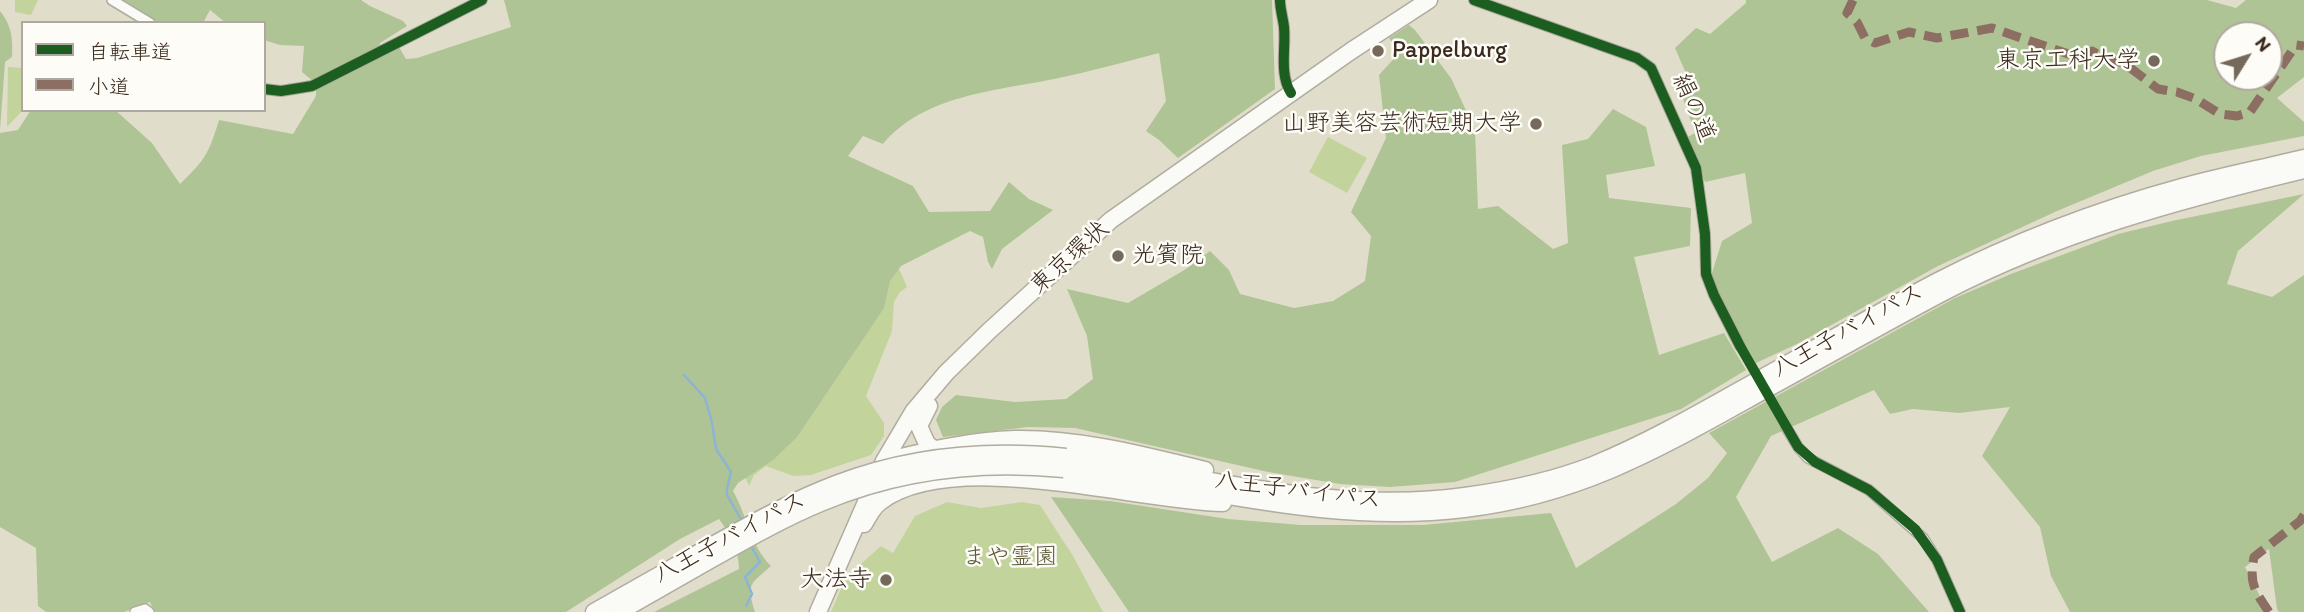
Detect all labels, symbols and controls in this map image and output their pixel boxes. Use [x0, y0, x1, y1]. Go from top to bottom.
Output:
legend [21, 21, 266, 112]
north arrow [2213, 21, 2283, 91]
text: N [2250, 32, 2276, 56]
place label: Pappelburg [1392, 37, 1507, 65]
text: 自転車道 [88, 39, 172, 64]
marker: Pappelburg [1370, 43, 1386, 59]
place label: 東京工科大学 [1996, 47, 2140, 75]
marker: 東京工科大学 [2146, 53, 2162, 69]
street label: 絹の道 [1665, 69, 1721, 147]
text: 小道 [88, 74, 130, 99]
place label: 山野美容芸術短期大学 [1282, 110, 1522, 138]
marker: 山野美容芸術短期大学 [1528, 116, 1544, 132]
street label: 東京環状 [1025, 215, 1115, 301]
place label: 光賓院 [1132, 242, 1204, 270]
marker: 光賓院 [1110, 248, 1126, 264]
street label: 八王子バイパス [1768, 278, 1928, 384]
street label: 八王子バイパス [1213, 466, 1383, 516]
street label: 八王子バイパス [649, 486, 811, 590]
park label: まや霊園 [962, 544, 1058, 572]
place label: 大法寺 [800, 566, 872, 594]
marker: 大法寺 [878, 572, 894, 588]

